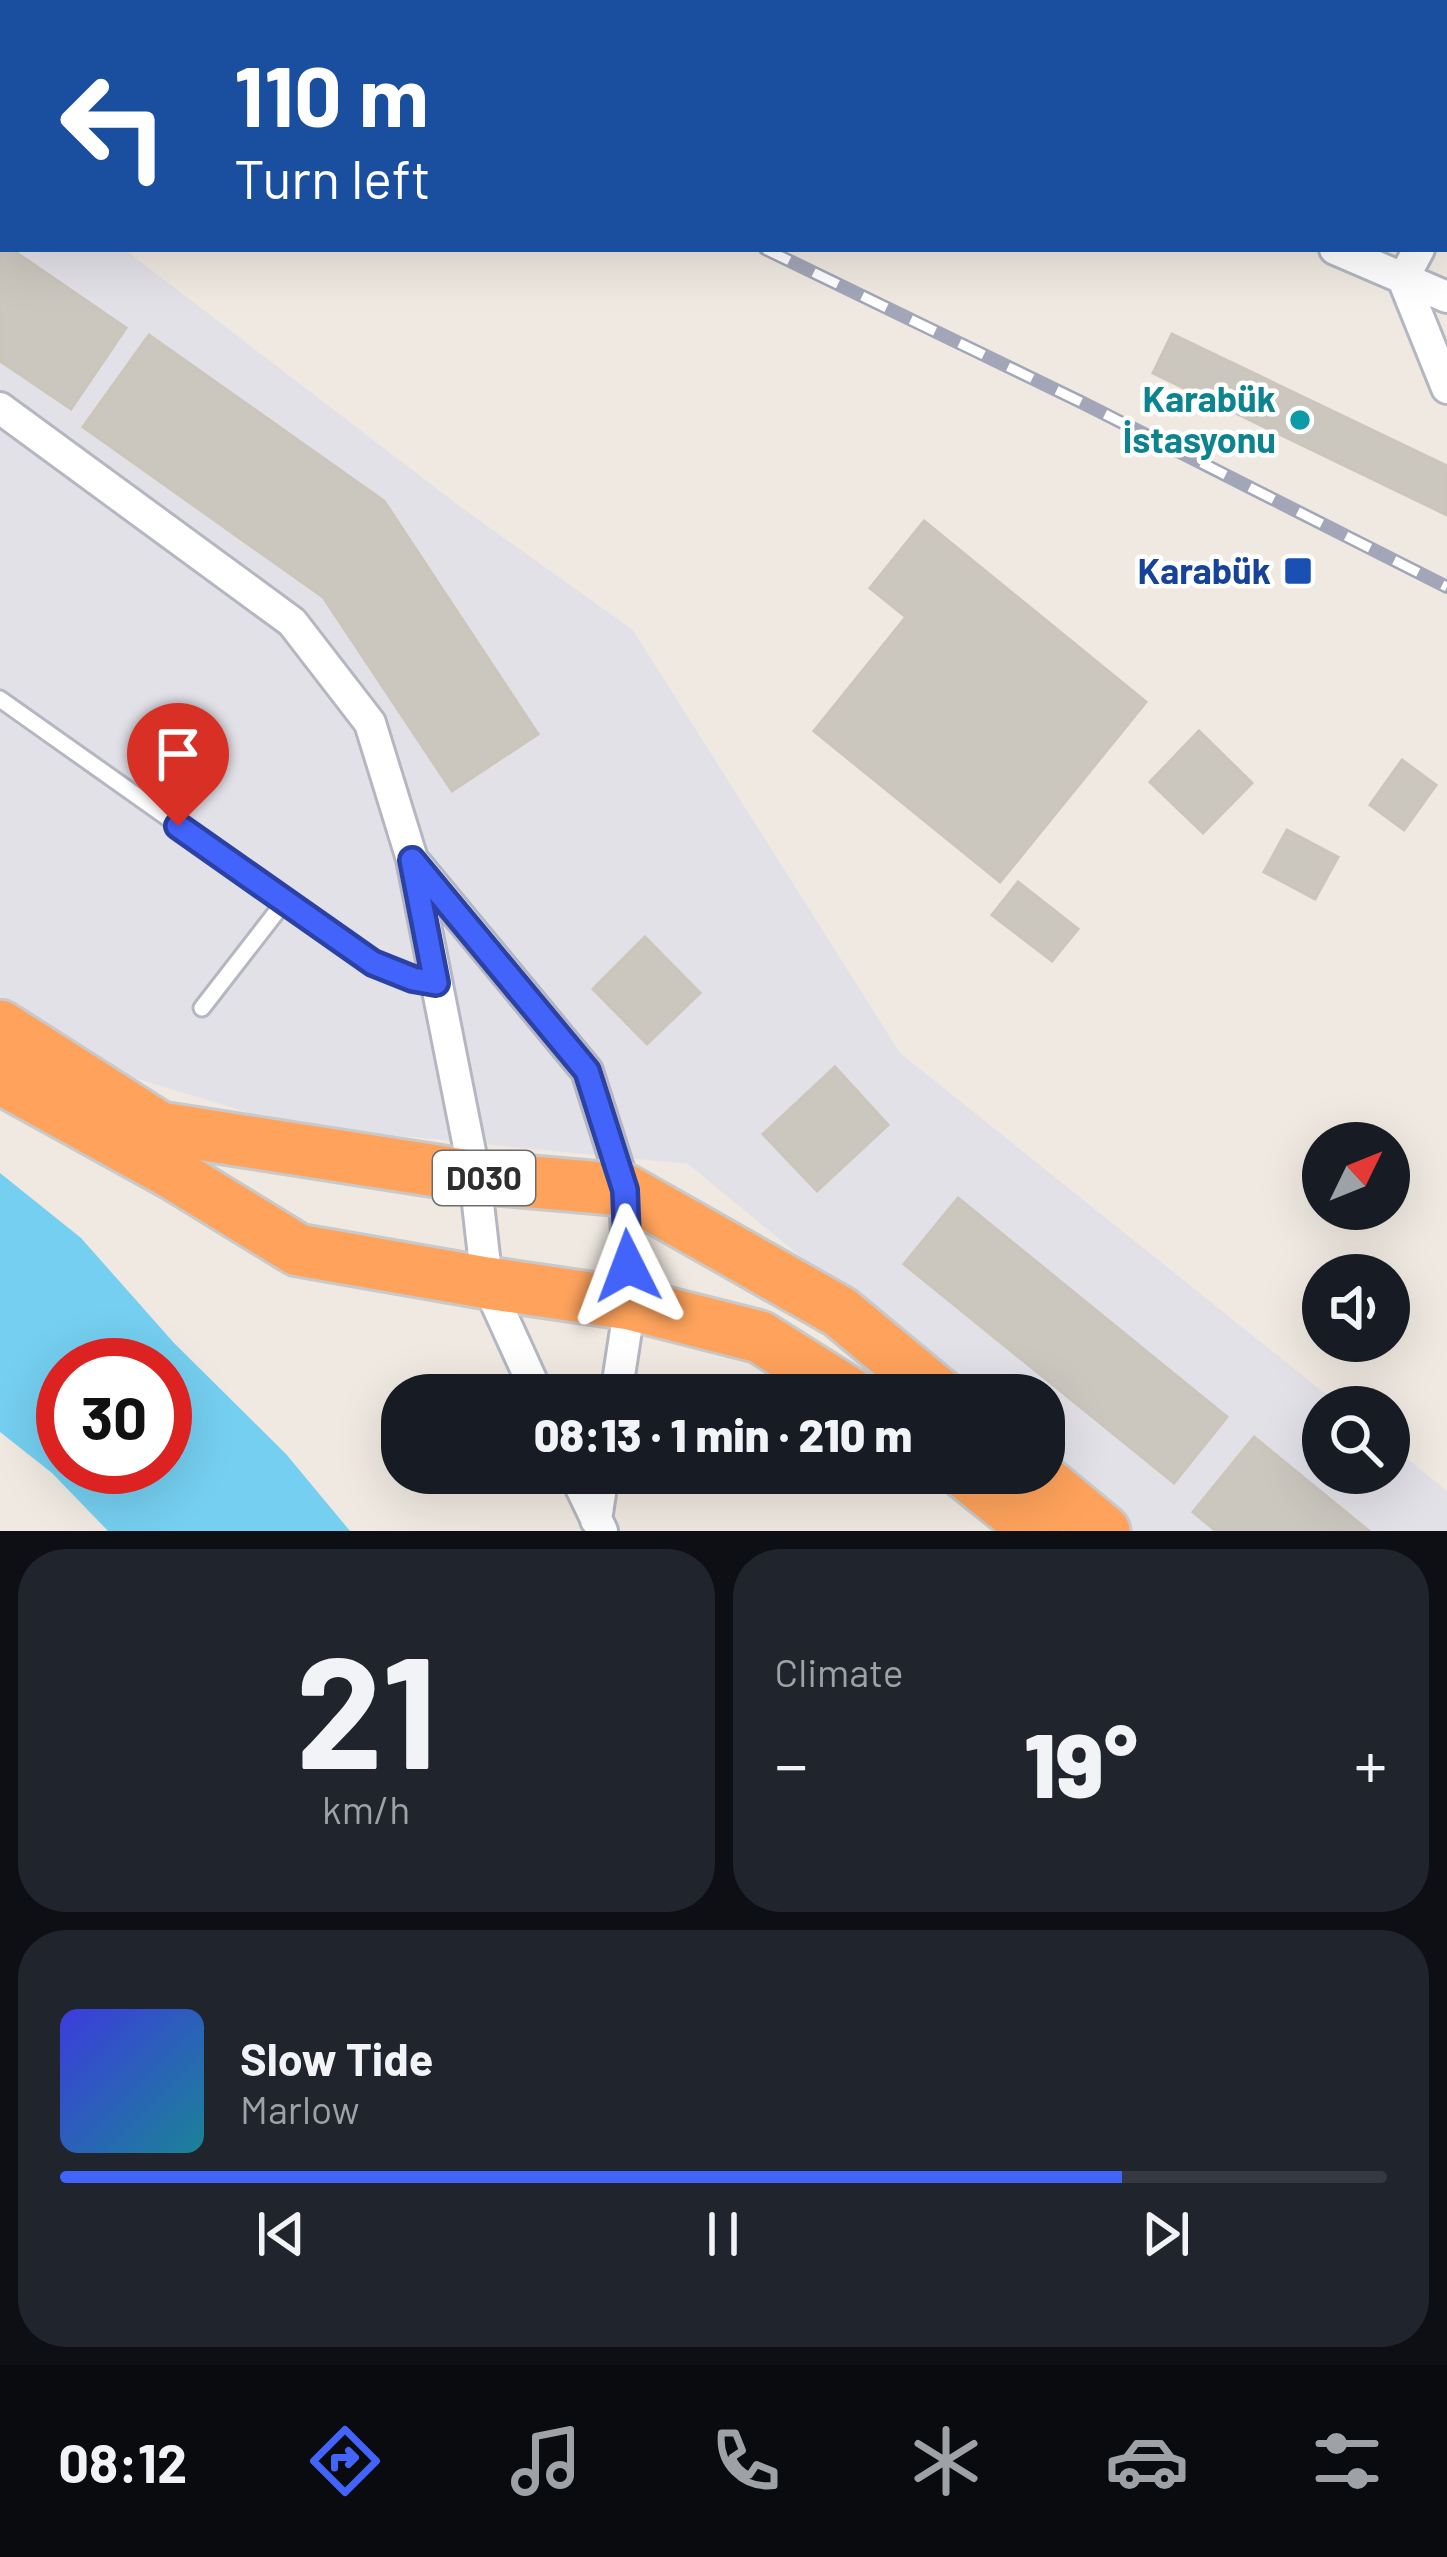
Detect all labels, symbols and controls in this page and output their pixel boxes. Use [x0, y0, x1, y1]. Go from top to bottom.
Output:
text: 110 m [234, 43, 429, 144]
icon: left [36, 48, 192, 204]
text: Turn left [234, 145, 431, 210]
place label: Karabük İstasyonu [1123, 376, 1276, 460]
marker: Karabük İstasyonu [1287, 407, 1313, 433]
place label: Karabük [1138, 548, 1271, 591]
marker: Karabük [1282, 555, 1314, 587]
pin [127, 703, 229, 826]
icon: arrive [145, 721, 211, 787]
north arrow [1302, 1122, 1410, 1230]
map controls [1302, 1122, 1410, 1494]
road number: D030 [433, 1151, 535, 1205]
position arrow [565, 1203, 691, 1329]
button: sound [1302, 1254, 1410, 1362]
speed limit sign: 30 [36, 1338, 192, 1494]
button: search [1302, 1386, 1410, 1494]
text: 08:13 · 1 min · 210 m [534, 1407, 912, 1461]
text: 21 [295, 1613, 437, 1800]
text: Climate [775, 1648, 904, 1695]
text: 19° [1024, 1708, 1138, 1816]
text: − [775, 1723, 808, 1802]
text: + [1354, 1723, 1387, 1802]
text: km/h [322, 1785, 410, 1832]
text: Slow Tide [240, 2031, 433, 2085]
text: Marlow [240, 2085, 360, 2132]
icon: previous [248, 2201, 314, 2267]
icon: pause [690, 2201, 756, 2267]
icon: next [1133, 2201, 1199, 2267]
icon: directions [303, 2419, 387, 2503]
icon: music [504, 2419, 588, 2503]
icon: phone [704, 2419, 788, 2503]
icon: climate [904, 2419, 988, 2503]
icon: car [1105, 2419, 1189, 2503]
icon: filters [1305, 2419, 1389, 2503]
text: 08:12 [58, 2429, 187, 2494]

